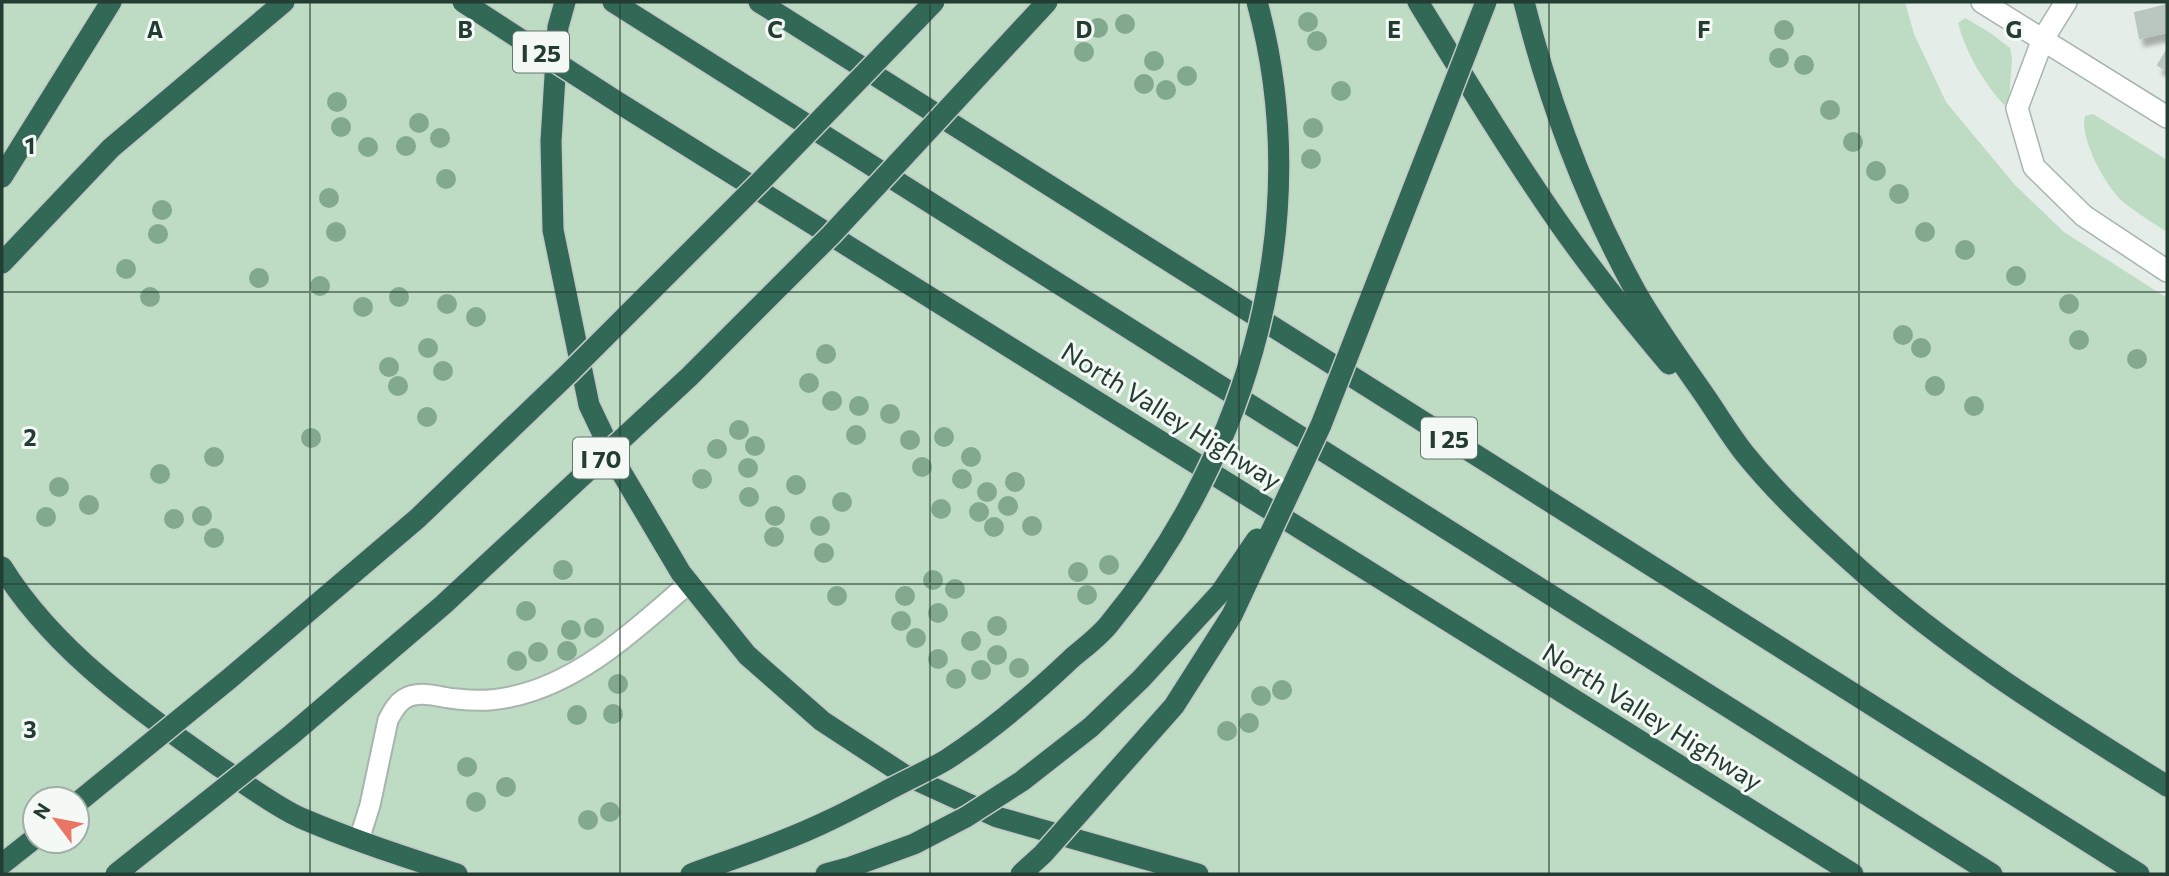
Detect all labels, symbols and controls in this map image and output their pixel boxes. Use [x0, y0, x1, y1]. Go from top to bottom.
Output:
text: A [147, 15, 164, 43]
text: B [457, 15, 473, 43]
text: C [767, 15, 783, 43]
text: D [1076, 15, 1093, 43]
text: E [1387, 15, 1401, 43]
text: F [1697, 15, 1711, 43]
text: G [2006, 15, 2022, 43]
road number: I 25 [513, 32, 569, 72]
text: 1 [25, 131, 35, 159]
street label: North Valley Highway [1056, 335, 1288, 495]
road number: I 25 [1421, 418, 1477, 458]
text: 2 [23, 423, 37, 451]
road number: I 70 [573, 438, 629, 478]
street label: North Valley Highway [1537, 636, 1769, 796]
text: 3 [23, 715, 37, 743]
north arrow [21, 785, 91, 855]
text: N [28, 799, 55, 823]

